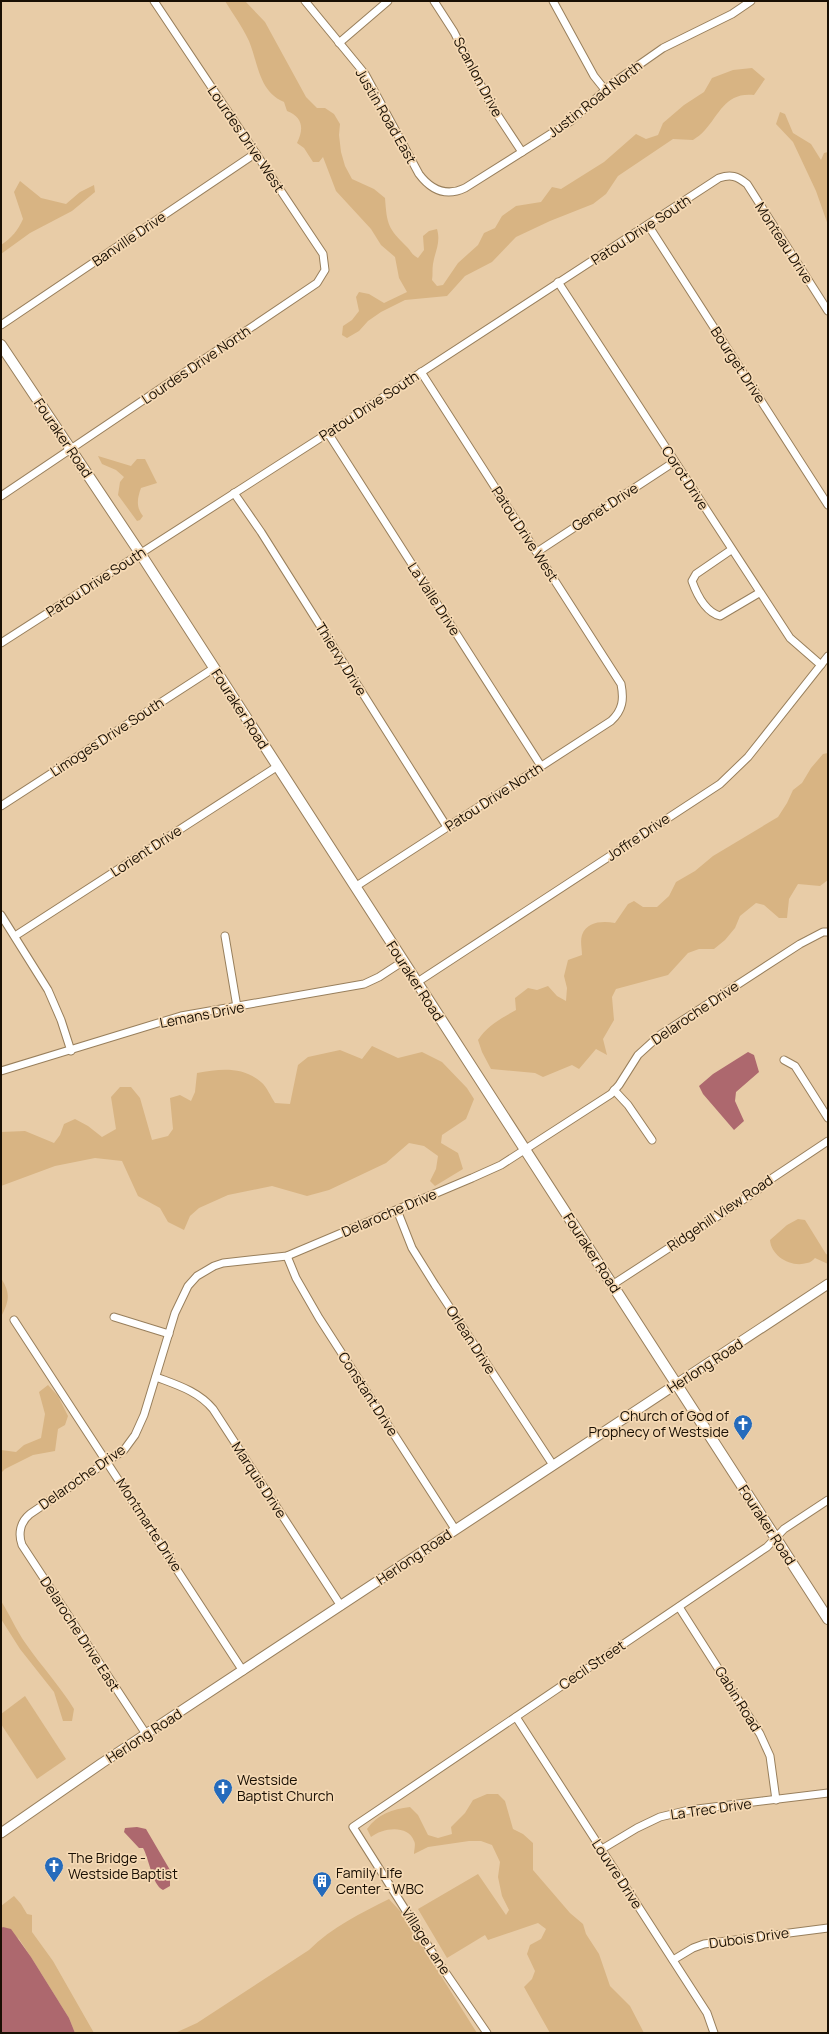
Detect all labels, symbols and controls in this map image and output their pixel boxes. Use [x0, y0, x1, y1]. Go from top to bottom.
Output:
street label: Scanlon Drive [449, 34, 507, 120]
street label: Justin Road North [544, 56, 646, 141]
street label: Justin Road East [351, 65, 422, 167]
street label: Lourdes Drive West [204, 82, 289, 196]
street label: Patou Drive South [587, 190, 694, 269]
street label: Monteau Drive [751, 198, 818, 287]
street label: Banville Drive [88, 207, 169, 270]
street label: Lourdes Drive North [137, 321, 254, 408]
street label: Bourget Drive [707, 323, 770, 407]
street label: Patou Drive South [315, 366, 422, 445]
street label: Fouraker Road [30, 394, 97, 481]
street label: Corot Drive [658, 442, 713, 513]
street label: Genet Drive [568, 478, 642, 535]
street label: Patou Drive West [488, 483, 563, 585]
street label: Patou Drive South [42, 542, 149, 621]
street label: La Valle Drive [404, 559, 465, 639]
street label: Thiervy Drive [311, 618, 372, 699]
street label: Fouraker Road [207, 665, 273, 752]
street label: Limoges Drive South [46, 693, 167, 780]
street label: Patou Drive North [441, 758, 546, 835]
street label: Joffre Drive [602, 808, 673, 865]
street label: Lorient Drive [107, 821, 185, 881]
street label: Fouraker Road [382, 937, 448, 1024]
street label: Delaroche Drive [647, 976, 742, 1049]
street label: Lemans Drive [158, 997, 246, 1032]
street label: Ridgehill View Road [663, 1170, 776, 1255]
street label: Delaroche Drive [338, 1184, 439, 1241]
street label: Fouraker Road [559, 1209, 625, 1296]
street label: Orlean Drive [442, 1302, 501, 1378]
street label: Herlong Road [663, 1334, 746, 1397]
street label: Constant Drive [334, 1348, 403, 1439]
place label: Church of God of Prophecy of Westside [588, 1406, 729, 1441]
church icon: Church of God of Prophecy of Westside [732, 1413, 754, 1441]
street label: Marquis Drive [228, 1438, 291, 1522]
street label: Delaroche Drive [35, 1440, 129, 1514]
street label: Montmarte Drive [112, 1474, 187, 1575]
street label: Fouraker Road [734, 1481, 800, 1568]
street label: Herlong Road [372, 1524, 455, 1589]
street label: Delaroche Drive East [36, 1573, 125, 1695]
street label: Cecil Street [555, 1635, 629, 1694]
street label: Gabin Road [711, 1663, 766, 1735]
street label: Herlong Road [102, 1704, 185, 1767]
place label: Westside Baptist Church [237, 1770, 334, 1805]
church icon: Westside Baptist Church [212, 1777, 234, 1805]
street label: La Trec Drive [669, 1793, 753, 1824]
street label: Louvre Drive [588, 1835, 647, 1912]
place label: The Bridge - Westside Baptist [68, 1848, 178, 1883]
church icon: The Bridge - Westside Baptist [43, 1855, 65, 1883]
place label: Family Life Center - WBC [336, 1863, 424, 1898]
building icon: Family Life Center - WBC [311, 1870, 333, 1898]
street label: Village Lane [398, 1904, 455, 1978]
street label: Dubois Drive [708, 1922, 790, 1953]

